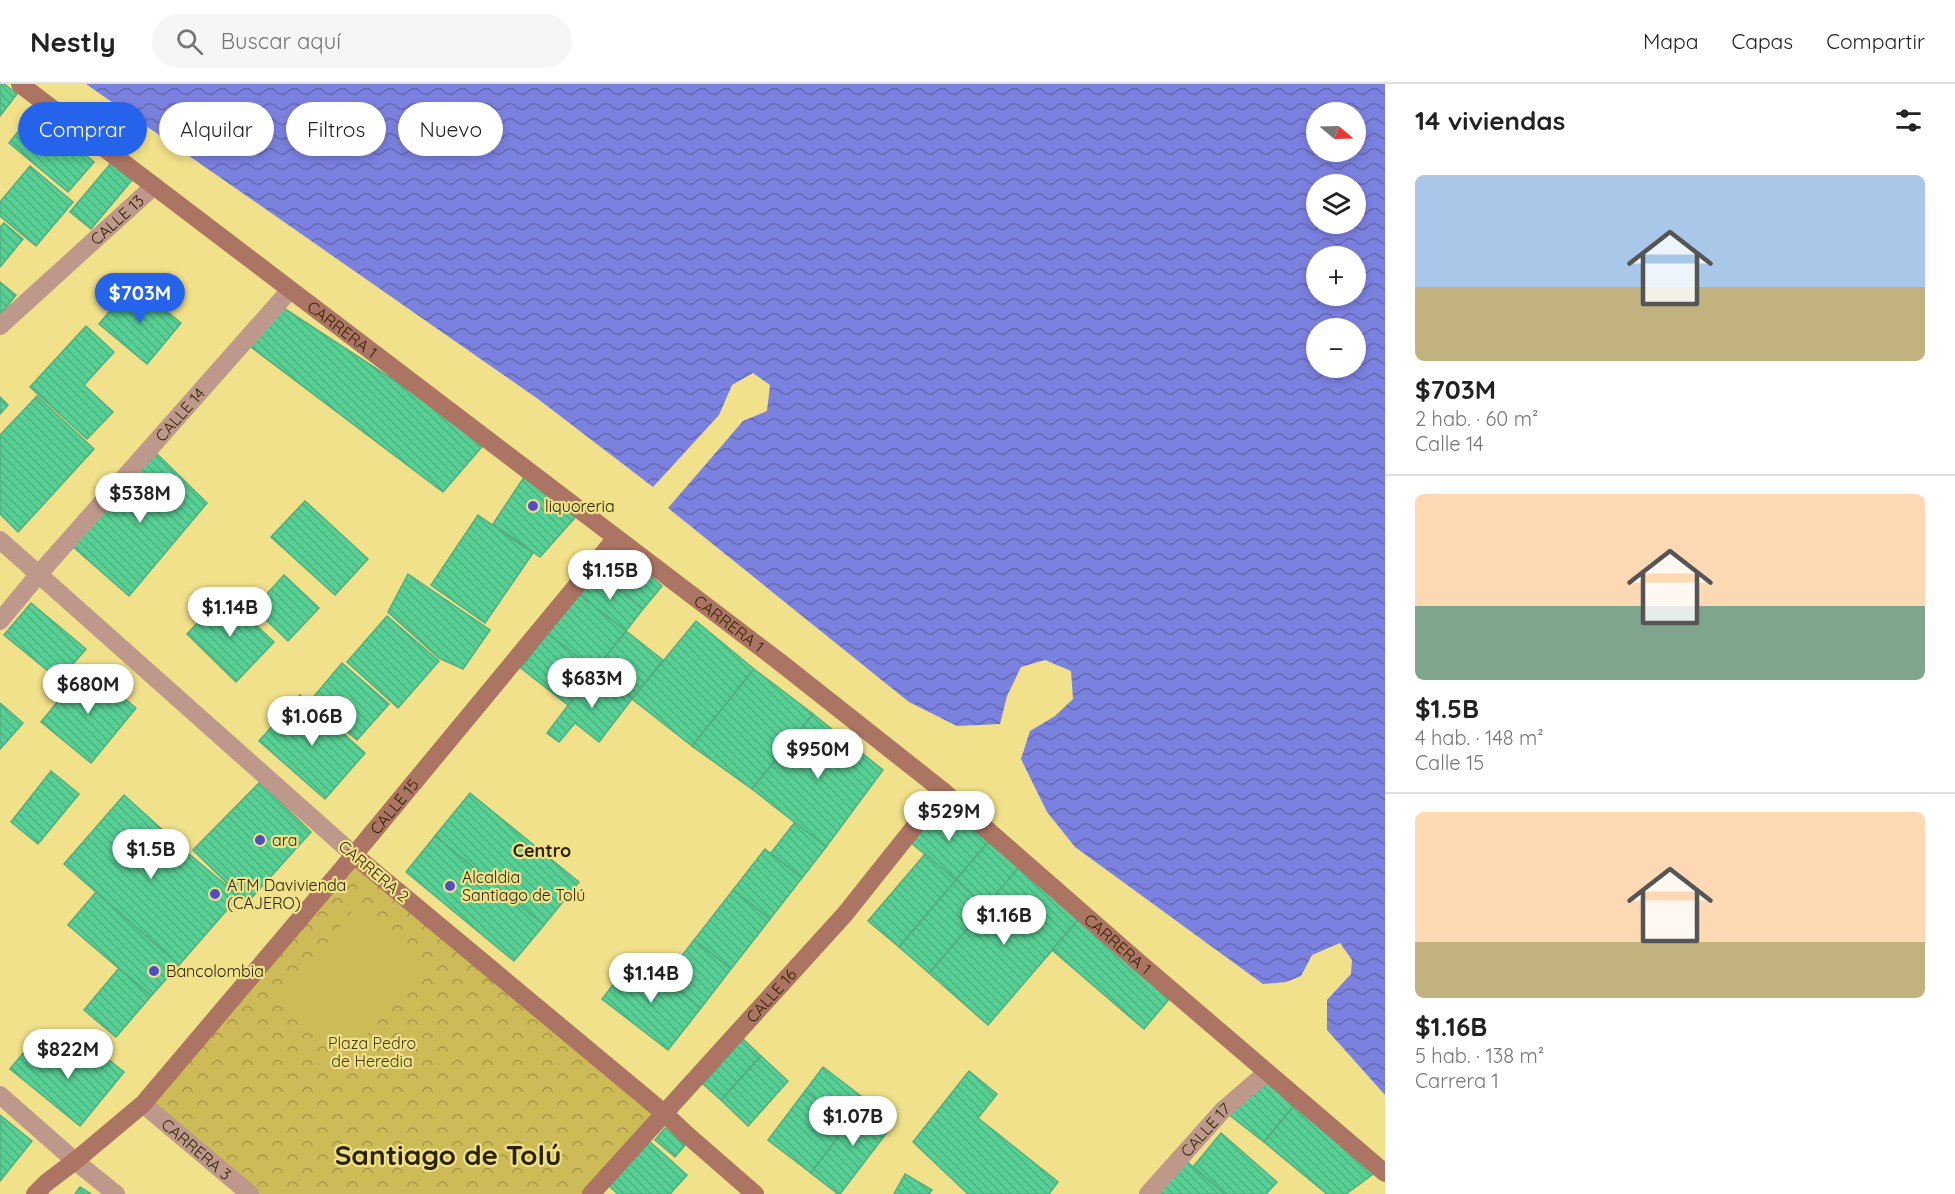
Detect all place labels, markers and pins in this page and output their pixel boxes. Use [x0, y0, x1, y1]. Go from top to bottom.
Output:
pin: $703M [98, 273, 182, 324]
pin: $538M [98, 473, 182, 524]
place label: liquoreria [545, 496, 615, 516]
marker: liquoreria [526, 499, 540, 513]
pin: $1.15B [561, 550, 659, 601]
pin: $1.14B [181, 587, 279, 638]
pin: $683M [550, 658, 634, 709]
pin: $680M [46, 664, 130, 715]
pin: $1.06B [263, 696, 361, 747]
pin: $950M [776, 729, 860, 780]
pin: $529M [907, 791, 991, 842]
pin: $1.5B [109, 829, 193, 880]
place label: ara [272, 830, 297, 850]
marker: ara [253, 833, 267, 847]
place label: Alcaldia Santiago de Tolú [462, 867, 585, 905]
place label: ATM Davivienda (CAJERO) [227, 875, 346, 913]
marker: Alcaldia Santiago de Tolú [443, 879, 457, 893]
marker: ATM Davivienda (CAJERO) [208, 887, 222, 901]
pin: $1.16B [955, 895, 1053, 946]
pin: $1.14B [602, 953, 700, 1004]
place label: Bancolombia [166, 961, 264, 981]
marker: Bancolombia [147, 964, 161, 978]
pin: $822M [26, 1029, 110, 1080]
pin: $1.07B [804, 1096, 902, 1147]

